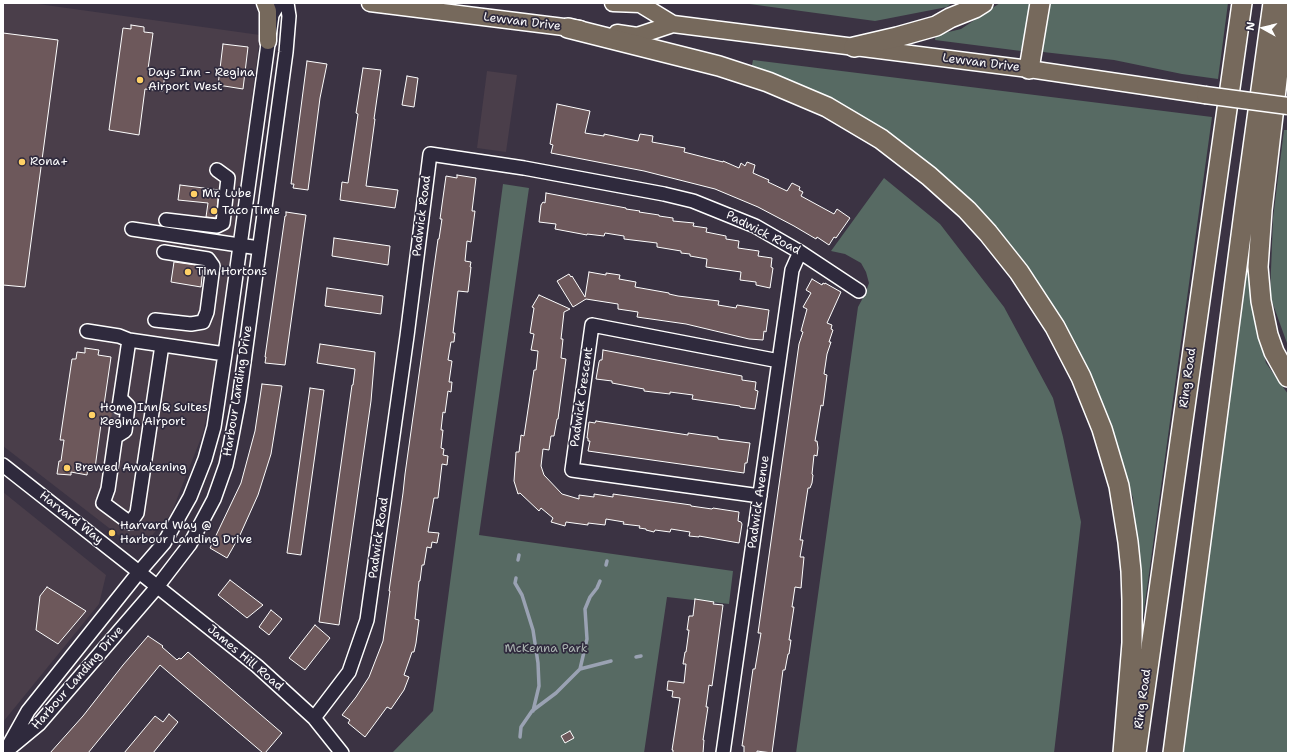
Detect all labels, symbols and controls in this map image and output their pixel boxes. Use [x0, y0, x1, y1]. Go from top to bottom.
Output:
north arrow [1243, 8, 1283, 48]
street label: Lewvan Drive [482, 10, 562, 34]
text: N [1243, 21, 1259, 32]
street label: Lewvan Drive [941, 51, 1021, 75]
place label: Days Inn - Regina Airport West [148, 66, 255, 94]
marker: Days Inn - Regina Airport West [135, 75, 145, 85]
place label: Rona+ [30, 155, 68, 169]
marker: Rona+ [17, 157, 27, 167]
street label: Padwick Road [410, 175, 434, 257]
place label: Mr. Lube [202, 187, 252, 201]
marker: Mr. Lube [189, 189, 199, 199]
place label: Taco Time [222, 204, 280, 218]
marker: Taco Time [209, 206, 219, 216]
street label: Padwick Road [723, 208, 803, 258]
place label: Tim Hortons [196, 265, 267, 279]
marker: Tim Hortons [183, 267, 193, 277]
street label: Harbour Landing Drive [221, 325, 255, 457]
street label: Padwick Crescent [568, 346, 596, 448]
street label: Ring Road [1177, 347, 1199, 409]
place label: Home Inn & Suites Regina Airport [100, 401, 208, 429]
marker: Home Inn & Suites Regina Airport [87, 410, 97, 420]
street label: Padwick Avenue [745, 455, 773, 549]
place label: Brewed Awakening [75, 461, 187, 475]
marker: Brewed Awakening [62, 463, 72, 473]
street label: Harvard Way [36, 489, 106, 547]
street label: Padwick Road [366, 497, 392, 579]
place label: Harvard Way @ Harbour Landing Drive [120, 519, 252, 547]
marker: Harvard Way @ Harbour Landing Drive [107, 528, 117, 538]
street label: James Hill Road [204, 622, 286, 694]
street label: Harbour Landing Drive [29, 623, 127, 733]
park label: McKenna Park [504, 642, 588, 656]
street label: Ring Road [1132, 668, 1154, 730]

